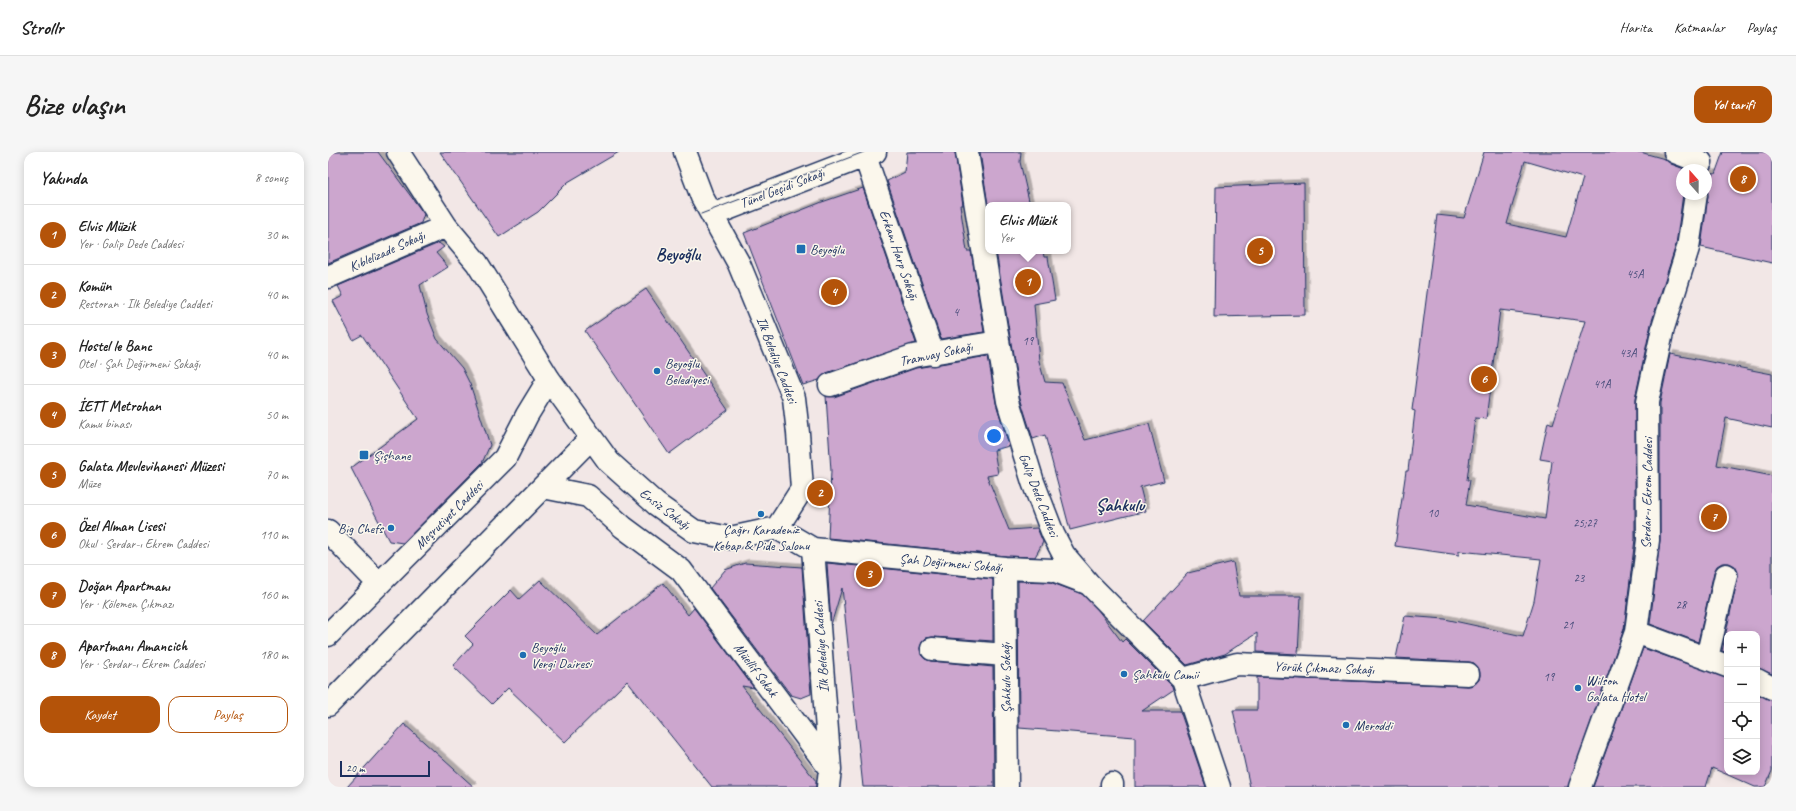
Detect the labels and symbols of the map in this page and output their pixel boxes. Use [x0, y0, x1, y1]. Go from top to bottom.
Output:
street label: Tünel Geçidi Sokağı [737, 164, 828, 212]
north arrow [1676, 164, 1712, 200]
pin: 8 [1730, 164, 1756, 194]
street label: Erkanı Harp Sokağı [876, 208, 923, 303]
street label: Kıblelizade Sokağı [346, 226, 429, 275]
pin: 5 [1247, 236, 1273, 266]
place label: Beyoğlu [810, 241, 845, 258]
district label: Beyoğlu [656, 243, 702, 265]
marker: Beyoğlu [795, 243, 807, 255]
house number: 45A [1627, 266, 1644, 282]
pin: 1 [1015, 267, 1041, 297]
pin: 4 [821, 277, 847, 307]
house number: 4 [953, 304, 960, 320]
street label: Ilk Belediye Caddesi [753, 314, 802, 408]
house number: 19 [1023, 333, 1035, 349]
street label: Tramvay Sokağı [898, 338, 975, 370]
house number: 43A [1620, 345, 1637, 361]
place label: Beyoğlu Belediyesi [665, 355, 711, 388]
pin: 6 [1471, 364, 1497, 394]
marker: Beyoğlu Belediyesi [652, 366, 662, 376]
house number: 41A [1594, 376, 1611, 392]
your location [984, 426, 1004, 446]
street label: Serdar-ı Ekrem Caddesi [1638, 435, 1657, 549]
place label: Şişhane [373, 447, 412, 464]
marker: Şişhane [358, 449, 370, 461]
street label: Galip Dede Caddesi [1015, 451, 1064, 541]
street label: Meşrutiyet Caddesi [411, 476, 488, 553]
pin: 2 [807, 478, 833, 508]
street label: Ensiz Sokağı [636, 484, 695, 534]
district label: Şahkulu [1096, 494, 1146, 516]
pin: 7 [1701, 502, 1727, 532]
house number: 10 [1428, 505, 1440, 521]
marker: Çağrı Karadeniz Kebap & Pide Salonu [756, 509, 766, 519]
house number: 25;27 [1573, 515, 1598, 531]
place label: Big Chefs [338, 520, 384, 537]
place label: Çağrı Karadeniz Kebap & Pide Salonu [713, 521, 810, 554]
marker: Big Chefs [386, 523, 396, 533]
street label: Şah Değirmeni Sokağı [899, 550, 1005, 576]
pin: 3 [856, 559, 882, 589]
house number: 23 [1574, 570, 1586, 586]
house number: 28 [1676, 597, 1688, 613]
street label: İlk Belediye Caddesi [809, 599, 833, 693]
house number: 21 [1563, 617, 1574, 633]
place label: Beyoğlu Vergi Dairesi [531, 639, 594, 672]
street label: Müellif Sokak [730, 640, 782, 701]
street label: Şahkulu Sokağı [997, 641, 1015, 713]
marker: Beyoğlu Vergi Dairesi [518, 650, 528, 660]
street label: Yörük Çıkmazı Sokağı [1274, 658, 1376, 678]
place label: Şahkulu Camii [1132, 666, 1201, 683]
marker: Şahkulu Camii [1119, 669, 1129, 679]
house number: 19 [1544, 669, 1556, 685]
place label: Wilson Galata Hotel [1586, 672, 1648, 705]
marker: Wilson Galata Hotel [1573, 683, 1583, 693]
place label: Meroddi [1354, 717, 1395, 734]
marker: Meroddi [1341, 720, 1351, 730]
scale bar [340, 759, 430, 778]

